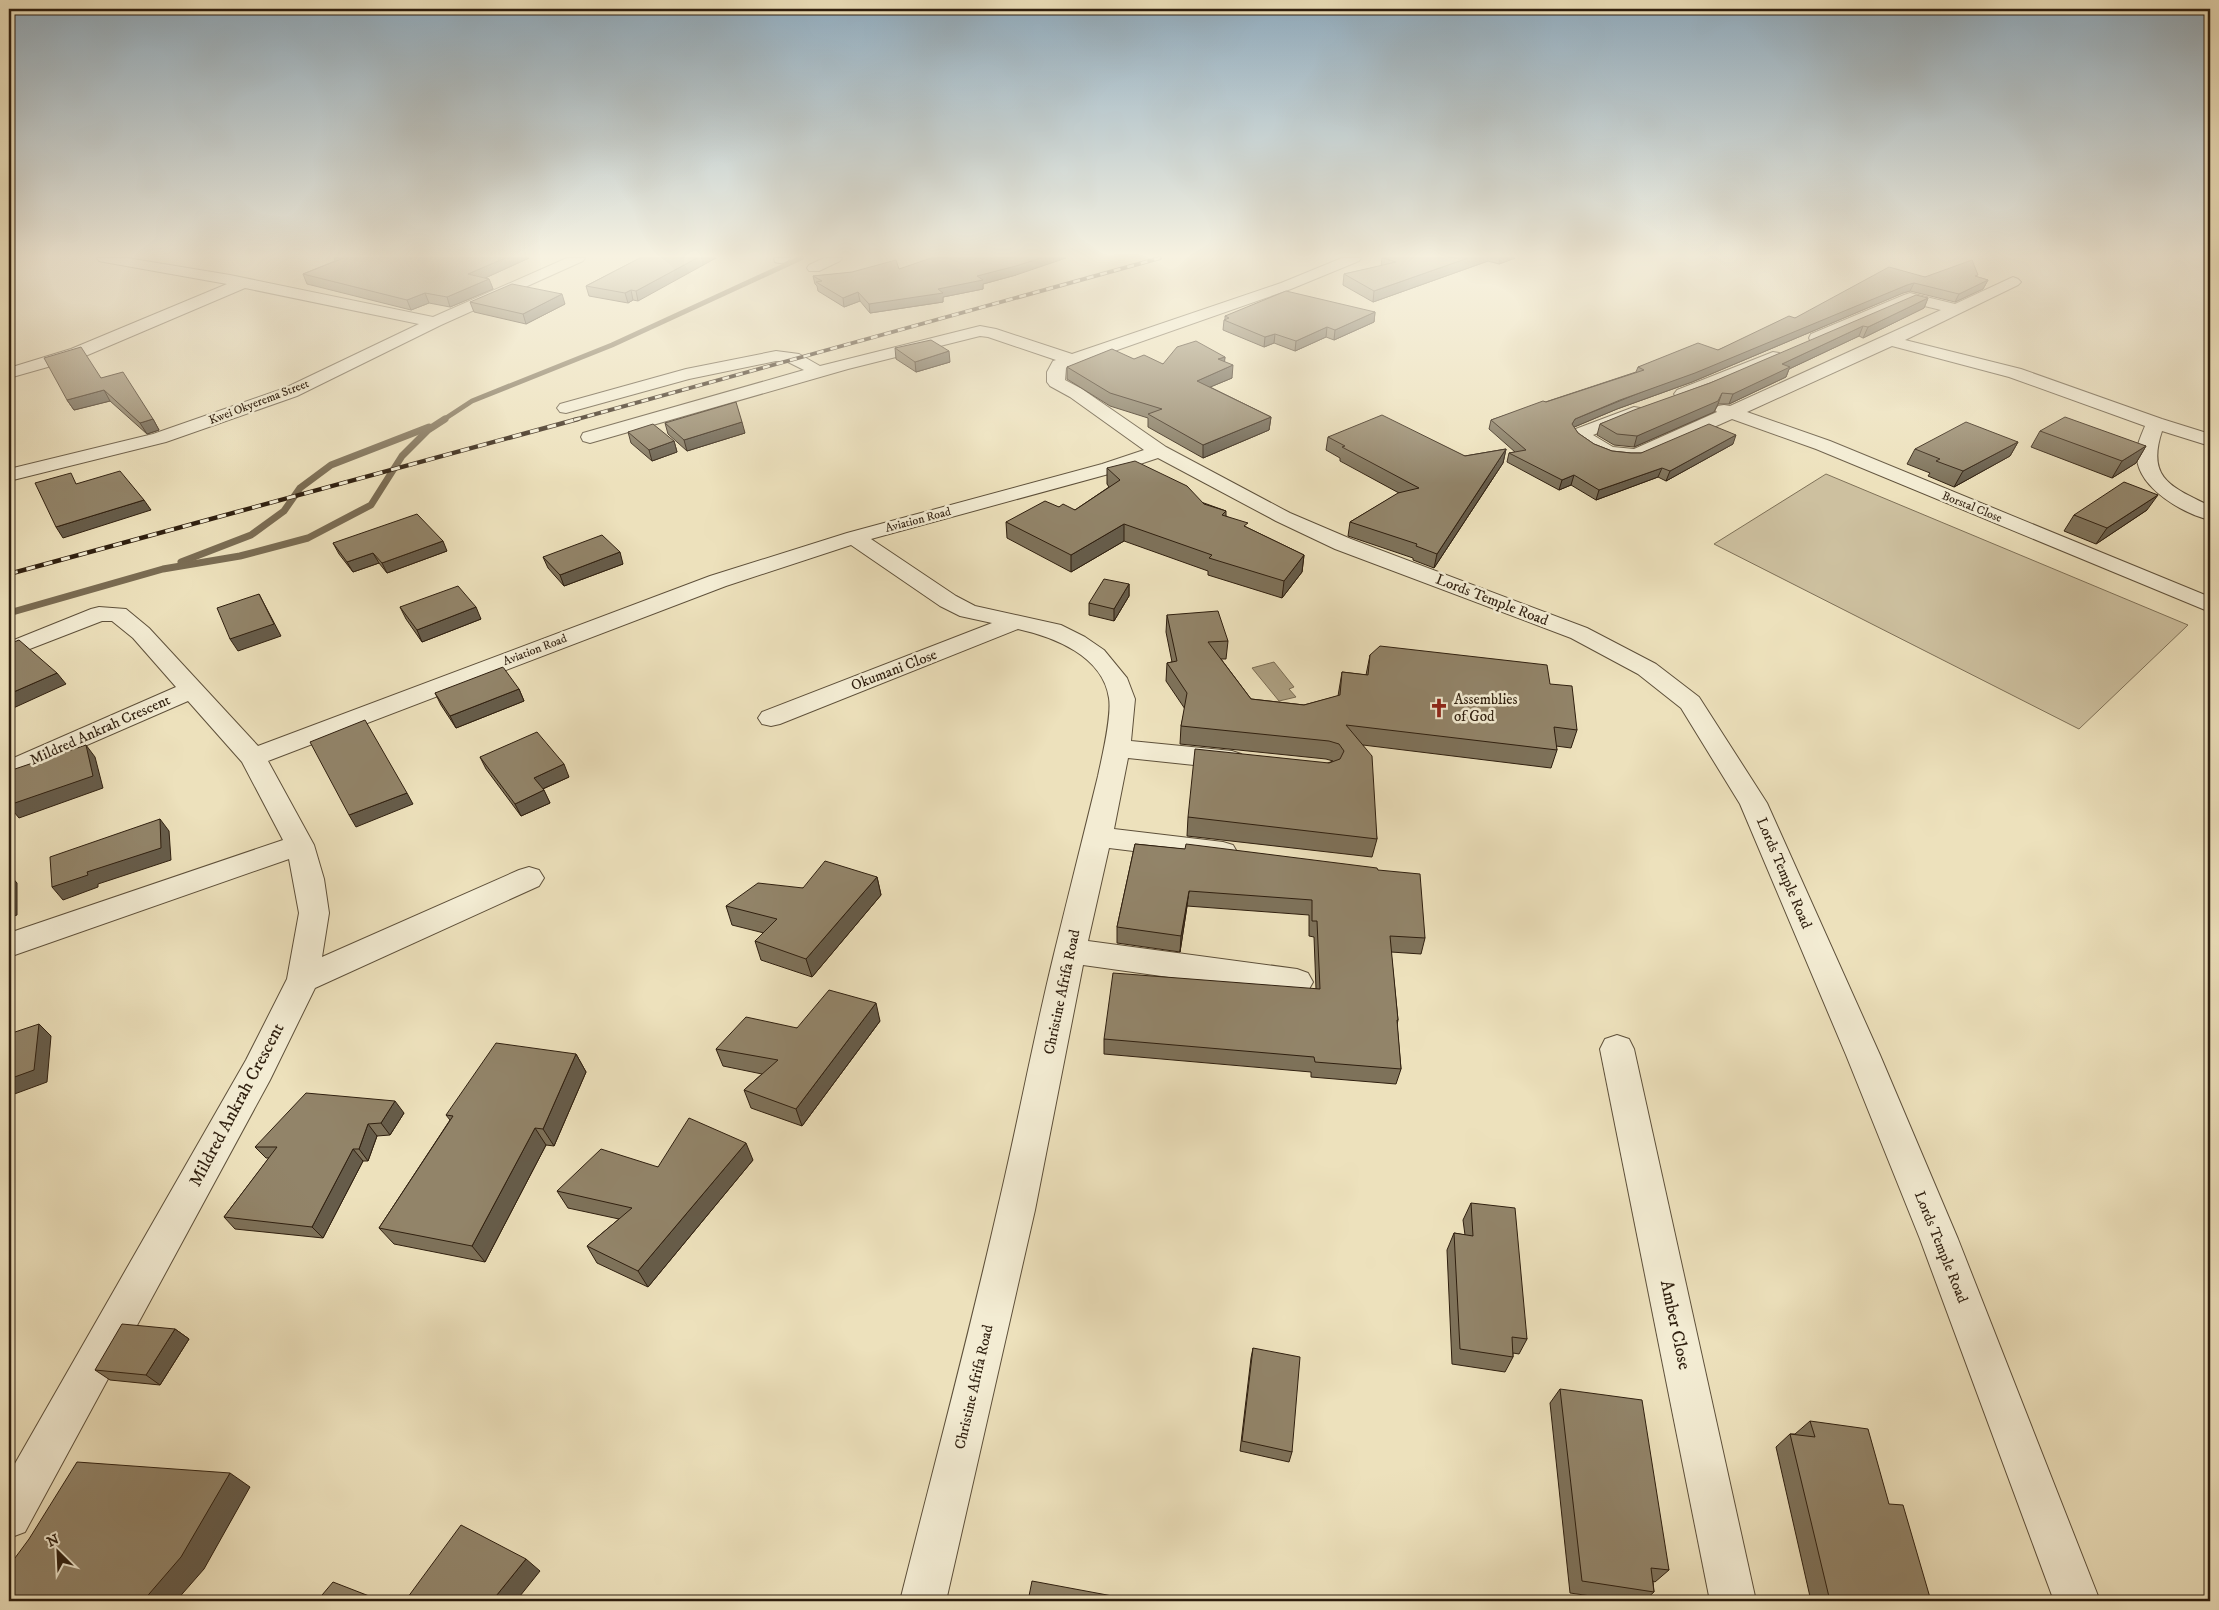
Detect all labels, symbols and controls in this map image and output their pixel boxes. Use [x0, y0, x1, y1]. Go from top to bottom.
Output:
street label: Kwei Okyerema Street [207, 376, 311, 428]
street label: Borstal Close [1940, 488, 2004, 526]
street label: Aviation Road [884, 504, 952, 536]
street label: Lords Temple Road [1433, 570, 1551, 630]
street label: Aviation Road [501, 631, 569, 669]
street label: Okumani Close [848, 645, 940, 695]
street label: Mildred Ankrah Crescent [27, 690, 173, 770]
place label: Assemblies of God [1454, 690, 1518, 726]
church icon: Assemblies of God [1428, 697, 1450, 719]
street label: Lords Temple Road [1752, 815, 1816, 932]
street label: Christine Afrifa Road [1039, 927, 1085, 1056]
street label: Mildred Ankrah Crescent [185, 1019, 290, 1191]
street label: Lords Temple Road [1910, 1188, 1972, 1306]
street label: Amber Close [1655, 1278, 1695, 1372]
street label: Christine Afrifa Road [950, 1322, 998, 1451]
north arrow [32, 1528, 82, 1578]
text: N [44, 1530, 62, 1552]

